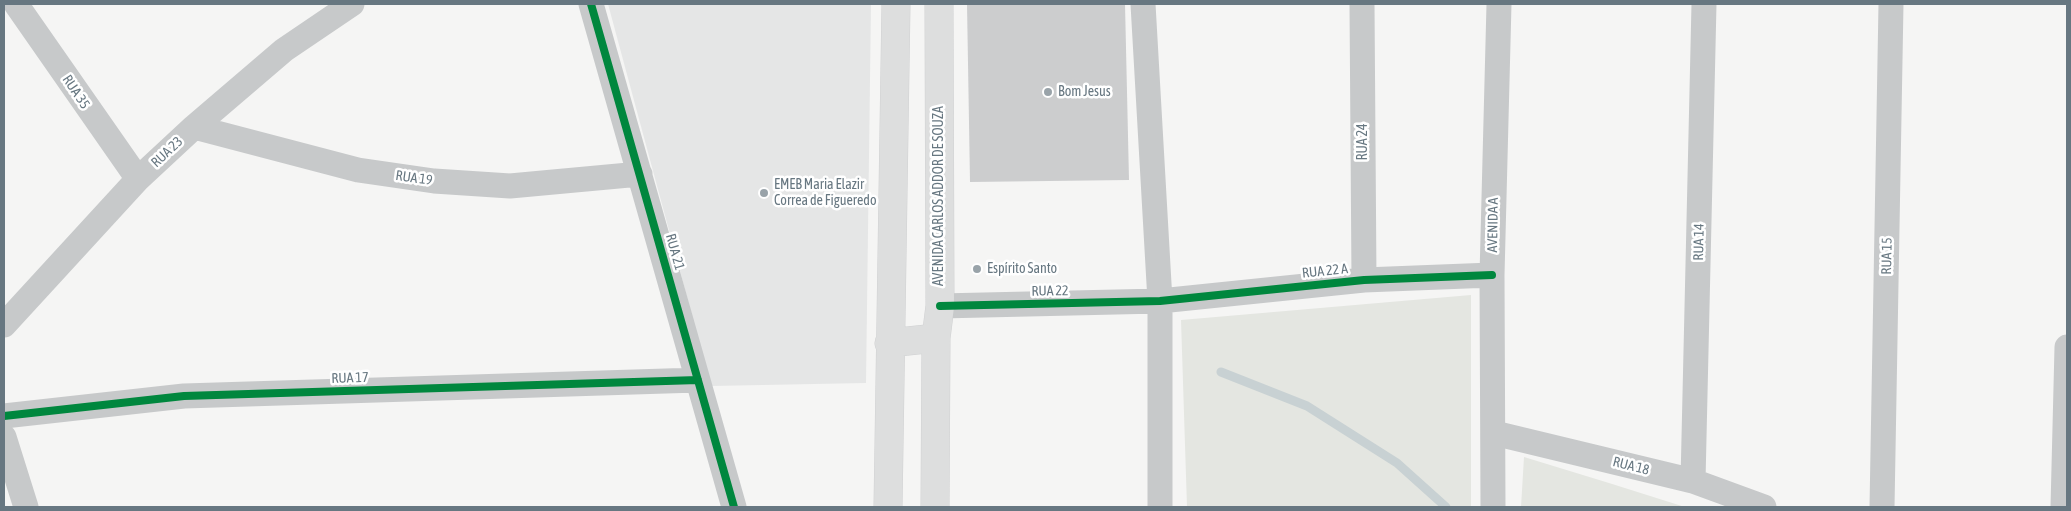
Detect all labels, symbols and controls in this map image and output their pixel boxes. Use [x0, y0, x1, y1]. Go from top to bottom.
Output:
street label: RUA 35 [59, 72, 93, 112]
place label: Bom Jesus [1058, 84, 1111, 100]
marker: Bom Jesus [1042, 86, 1054, 98]
street label: AVENIDA CARLOS ADDOR DE SOUZA [931, 106, 947, 286]
street label: RUA 24 [1355, 123, 1371, 161]
street label: RUA 23 [148, 133, 186, 171]
street label: RUA 19 [394, 167, 434, 189]
place label: EMEB Maria Elazir Correa de Figueredo [774, 177, 876, 210]
marker: EMEB Maria Elazir Correa de Figueredo [758, 187, 770, 199]
street label: AVENIDA A [1484, 198, 1502, 252]
street label: RUA 14 [1690, 223, 1708, 261]
street label: RUA 21 [662, 232, 688, 272]
street label: RUA 15 [1878, 237, 1896, 275]
street label: RUA 22 A [1301, 260, 1349, 282]
place label: Espírito Santo [987, 261, 1057, 277]
marker: Espírito Santo [971, 263, 983, 275]
street label: RUA 22 [1031, 282, 1069, 300]
street label: RUA 17 [331, 369, 369, 387]
street label: RUA 18 [1611, 453, 1651, 479]

